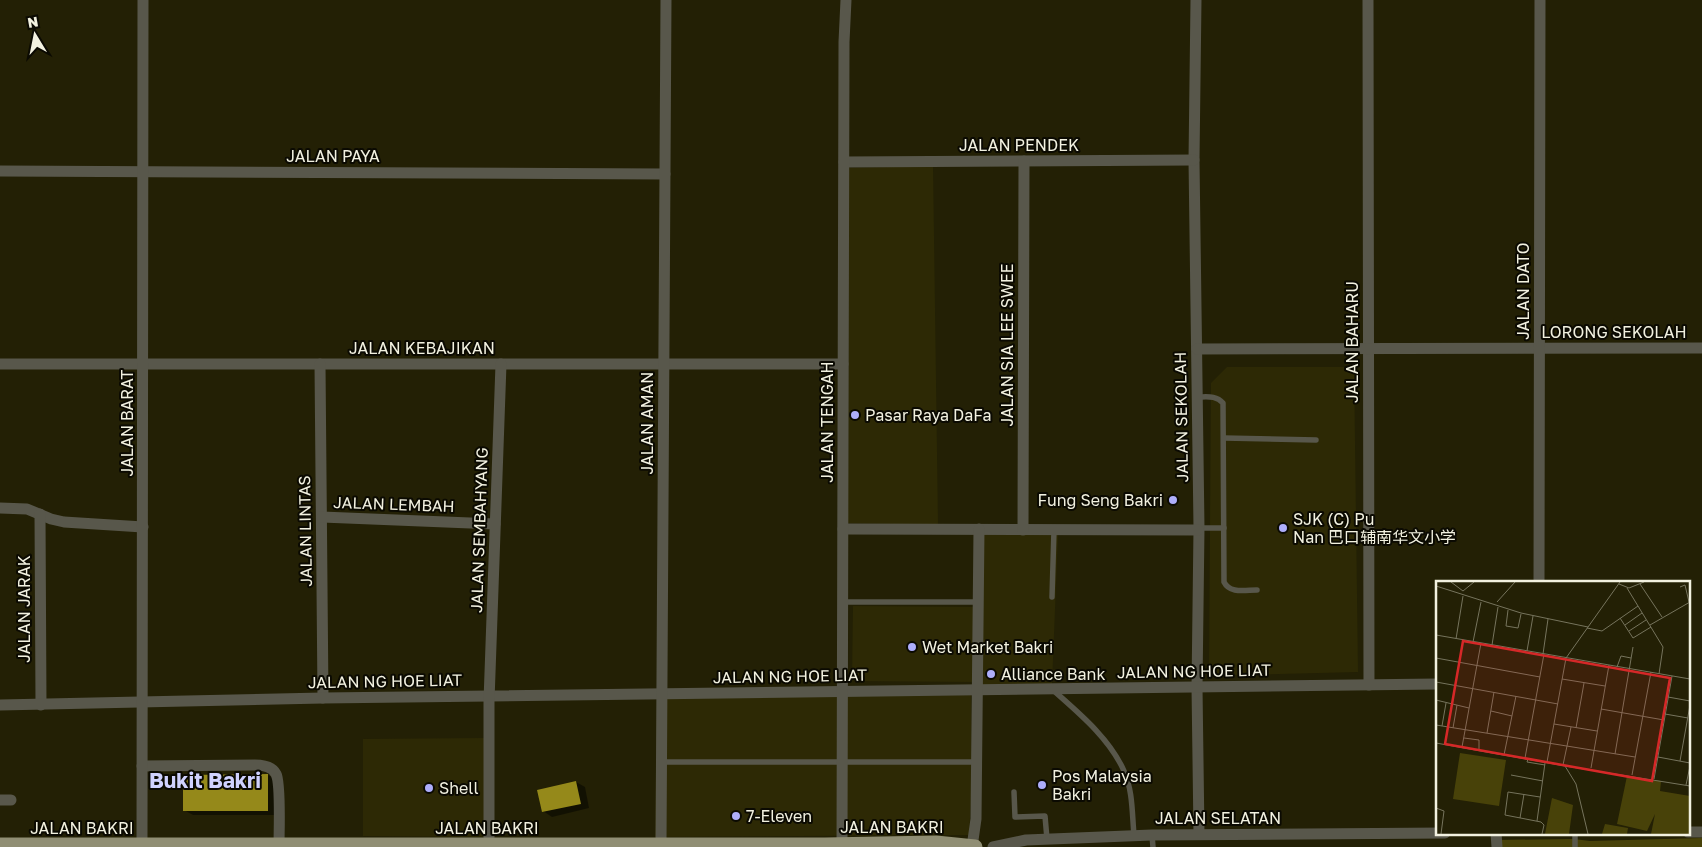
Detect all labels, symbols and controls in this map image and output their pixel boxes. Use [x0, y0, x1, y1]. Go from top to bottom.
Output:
north arrow [10, 10, 60, 60]
text: N [26, 12, 39, 31]
street label: JALAN PENDEK [959, 135, 1079, 155]
street label: JALAN PAYA [286, 146, 380, 166]
street label: JALAN DATO [1513, 242, 1533, 340]
street label: JALAN SIA LEE SWEE [997, 263, 1017, 427]
street label: JALAN BAHARU [1342, 281, 1362, 403]
street label: LORONG SEKOLAH [1541, 322, 1687, 342]
street label: JALAN KEBAJIKAN [349, 338, 495, 358]
street label: JALAN SEKOLAH [1170, 352, 1192, 482]
street label: JALAN TENGAH [817, 361, 837, 483]
street label: JALAN BARAT [117, 369, 137, 476]
street label: JALAN AMAN [637, 372, 657, 474]
place label: Pasar Raya DaFa [865, 405, 992, 425]
marker: Pasar Raya DaFa [849, 409, 861, 421]
street label: JALAN SEMBAHYANG [466, 447, 492, 613]
street label: JALAN LINTAS [294, 475, 316, 587]
place label: Fung Seng Bakri [1038, 490, 1163, 510]
street label: JALAN LEMBAH [333, 492, 455, 516]
marker: Fung Seng Bakri [1167, 494, 1179, 506]
place label: SJK (C) Pu Nan 巴口辅南华文小学 [1293, 509, 1456, 547]
marker: SJK (C) Pu Nan 巴口辅南华文小学 [1277, 522, 1289, 534]
street label: JALAN JARAK [14, 555, 34, 663]
inset map [1436, 581, 1690, 834]
place label: Wet Market Bakri [922, 637, 1053, 657]
marker: Wet Market Bakri [906, 641, 918, 653]
street label: JALAN NG HOE LIAT [1117, 660, 1271, 682]
place label: Alliance Bank [1001, 664, 1105, 684]
street label: JALAN NG HOE LIAT [713, 665, 867, 687]
marker: Alliance Bank [985, 668, 997, 680]
street label: JALAN NG HOE LIAT [308, 670, 462, 692]
place label: Pos Malaysia Bakri [1052, 766, 1152, 804]
district label: Bukit Bakri [149, 767, 261, 793]
place label: Shell [439, 778, 479, 798]
marker: Pos Malaysia Bakri [1036, 779, 1048, 791]
marker: Shell [423, 782, 435, 794]
place label: 7-Eleven [746, 806, 812, 826]
street label: JALAN SELATAN [1155, 808, 1281, 828]
marker: 7-Eleven [730, 810, 742, 822]
street label: JALAN BAKRI [840, 817, 944, 837]
street label: JALAN BAKRI [30, 818, 134, 838]
street label: JALAN BAKRI [435, 818, 539, 838]

